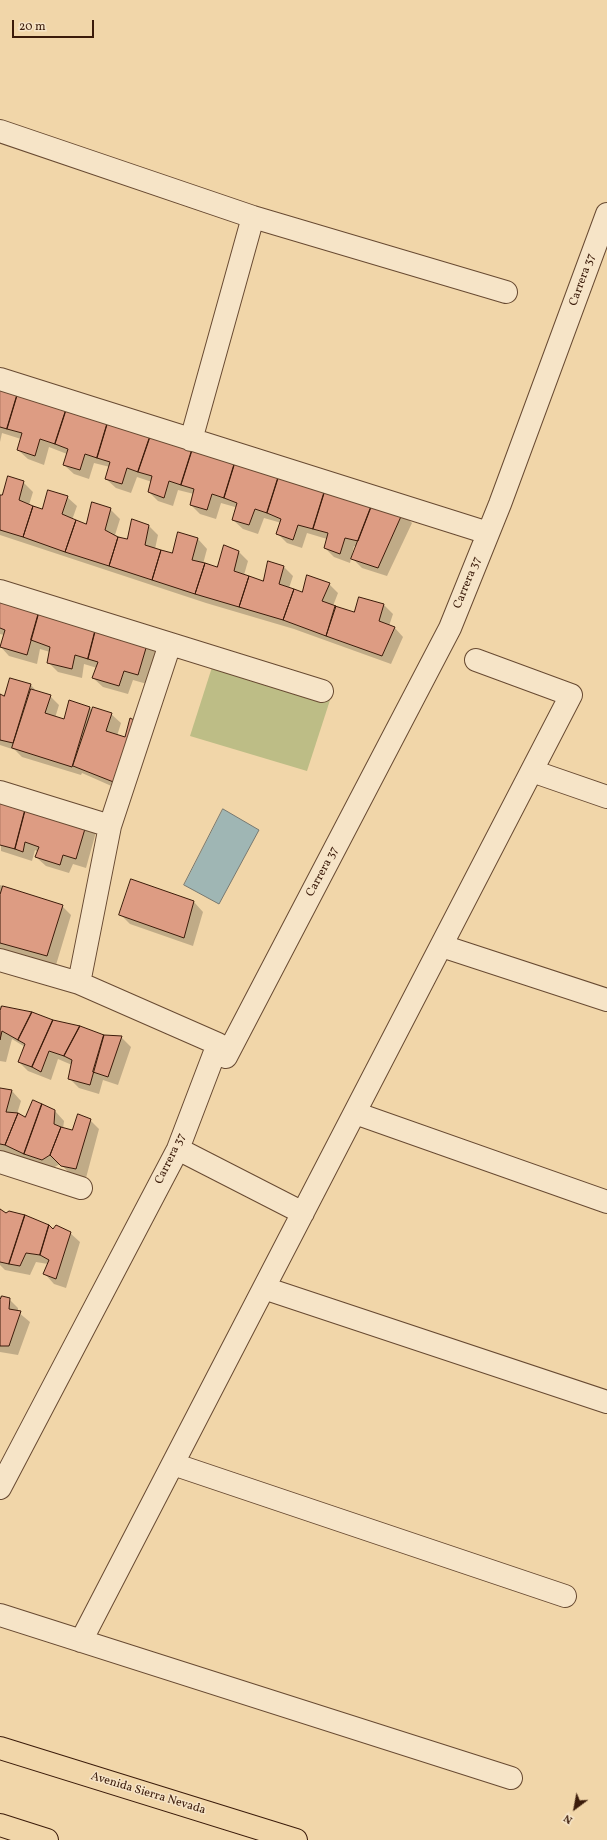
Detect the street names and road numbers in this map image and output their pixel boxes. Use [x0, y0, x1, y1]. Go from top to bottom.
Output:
street label: Carrera 37 [567, 252, 599, 308]
street label: Carrera 37 [451, 555, 485, 611]
street label: Carrera 37 [304, 844, 342, 900]
street label: Carrera 37 [152, 1131, 190, 1187]
street label: Avenida Sierra Nevada [89, 1770, 207, 1818]

